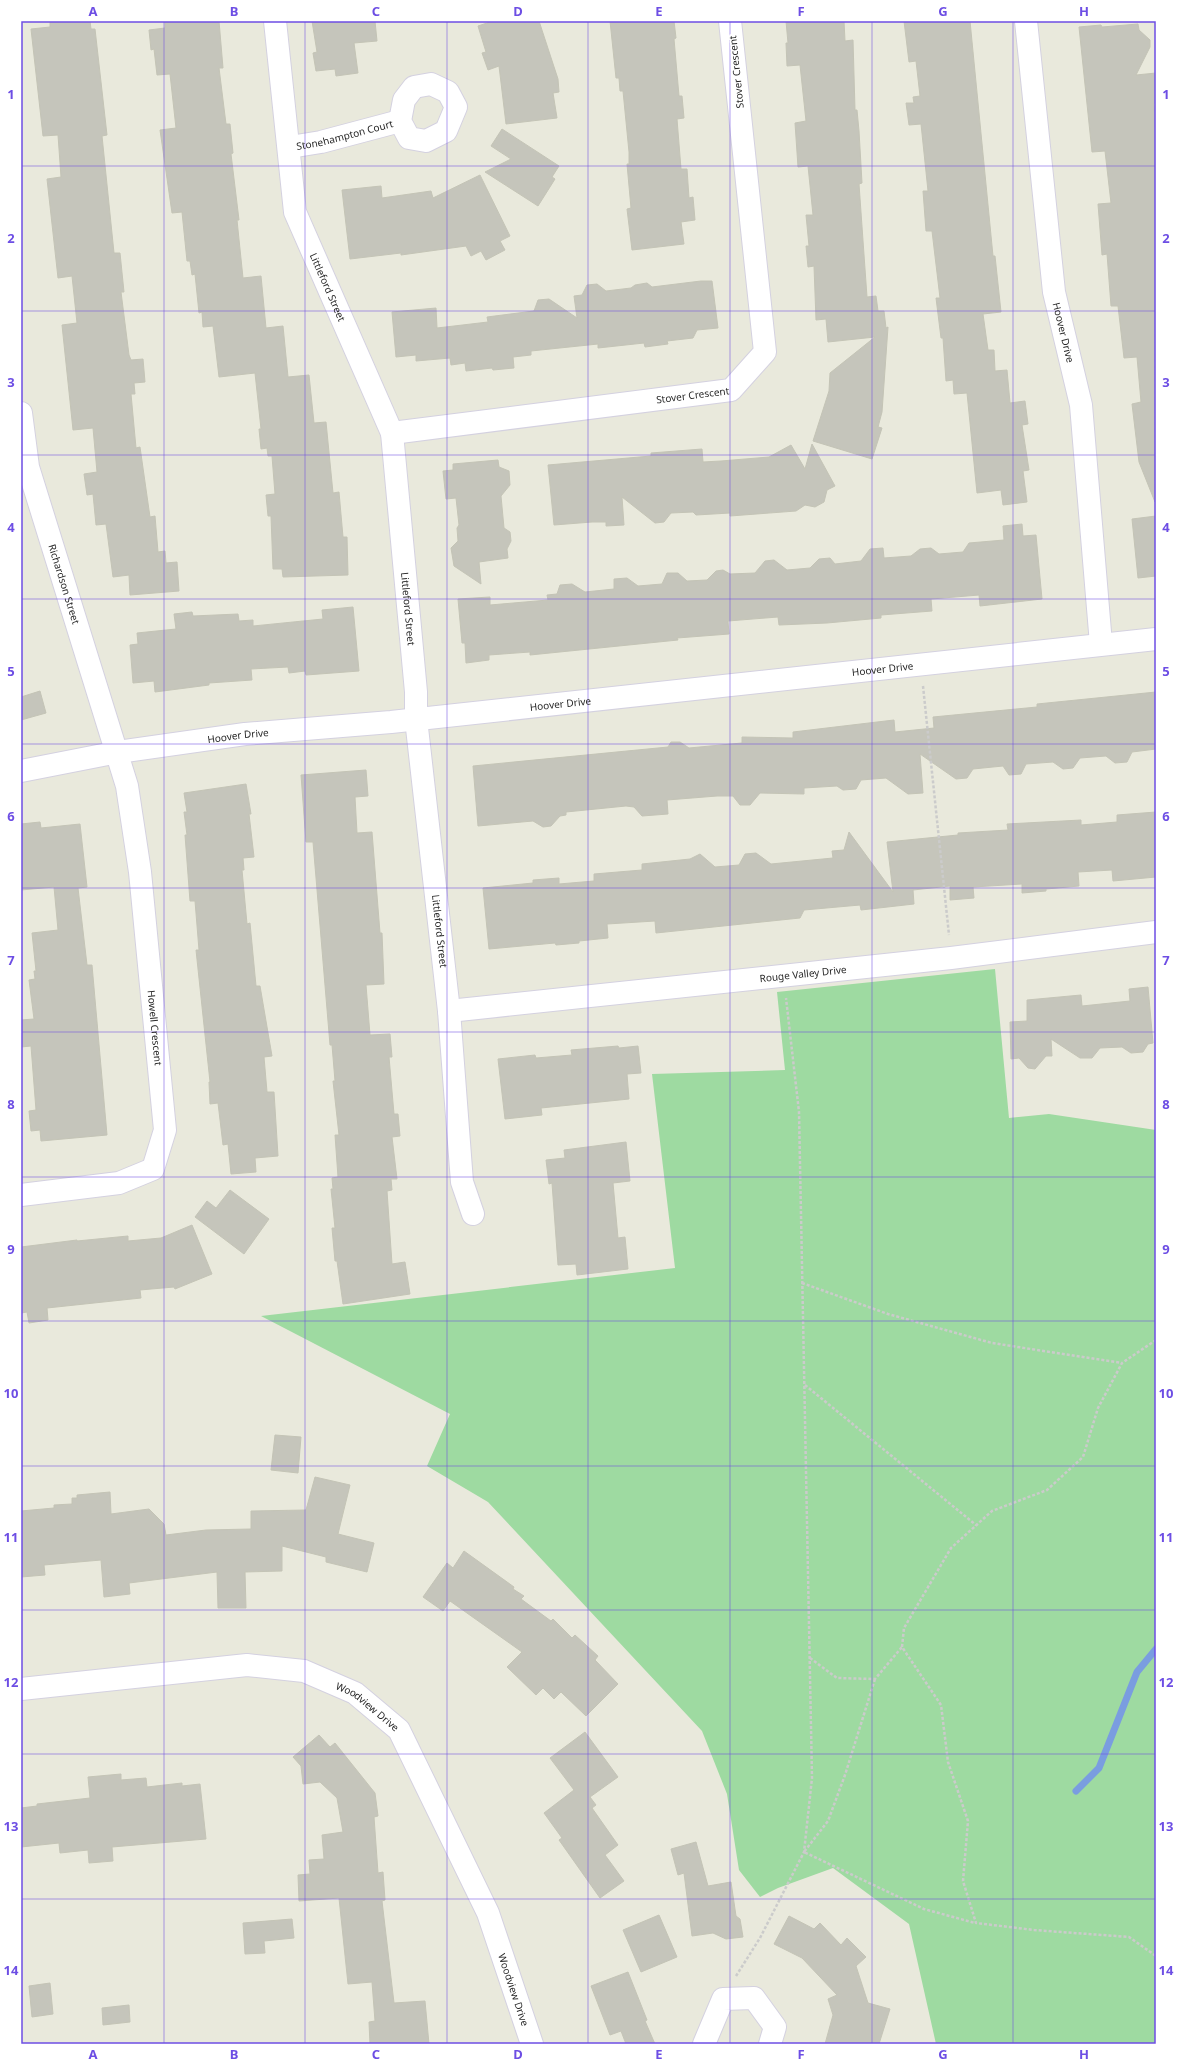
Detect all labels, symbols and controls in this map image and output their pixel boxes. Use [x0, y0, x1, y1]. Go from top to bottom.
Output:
text: A [89, 2, 98, 20]
text: B [230, 2, 238, 20]
text: C [372, 2, 380, 20]
text: D [513, 2, 523, 20]
text: E [655, 2, 663, 20]
text: F [797, 2, 805, 20]
text: G [938, 2, 948, 20]
text: H [1079, 2, 1089, 20]
street label: Stover Crescent [725, 34, 747, 109]
text: 1 [7, 85, 15, 103]
text: 1 [1162, 85, 1170, 103]
street label: Stonehampton Court [295, 116, 395, 153]
text: 2 [7, 229, 15, 247]
text: 2 [1162, 229, 1170, 247]
street label: Littleford Street [307, 251, 349, 324]
street label: Hoover Drive [1050, 301, 1078, 364]
text: 3 [7, 373, 15, 391]
text: 3 [1162, 373, 1170, 391]
street label: Stover Crescent [655, 383, 730, 406]
text: 4 [7, 518, 15, 536]
text: 4 [1162, 518, 1170, 536]
street label: Richardson Street [45, 542, 83, 626]
street label: Littleford Street [398, 572, 419, 646]
street label: Hoover Drive [851, 658, 914, 679]
text: 5 [7, 662, 15, 680]
text: 5 [1162, 662, 1170, 680]
street label: Hoover Drive [529, 693, 592, 714]
street label: Hoover Drive [206, 725, 270, 746]
text: 6 [7, 807, 15, 825]
text: 6 [1162, 807, 1170, 825]
street label: Littleford Street [429, 894, 451, 969]
text: 7 [7, 951, 15, 969]
text: 7 [1162, 951, 1170, 969]
street label: Rouge Valley Drive [759, 962, 848, 985]
street label: Howell Crescent [144, 990, 166, 1066]
text: 8 [7, 1095, 15, 1113]
text: 8 [1162, 1095, 1170, 1113]
text: 9 [7, 1240, 15, 1258]
text: 9 [1162, 1240, 1170, 1258]
text: 10 [4, 1384, 18, 1402]
text: 10 [1159, 1384, 1173, 1402]
text: 11 [4, 1528, 18, 1546]
text: 11 [1159, 1528, 1173, 1546]
text: 12 [4, 1673, 18, 1691]
text: 12 [1159, 1673, 1173, 1691]
street label: Woodview Drive [334, 1679, 402, 1734]
text: 13 [4, 1817, 18, 1835]
text: 13 [1159, 1817, 1173, 1835]
street label: Woodview Drive [495, 1952, 533, 2028]
text: 14 [4, 1961, 19, 1979]
text: 14 [1159, 1961, 1174, 1979]
text: A [89, 2045, 98, 2063]
text: B [230, 2045, 238, 2063]
text: C [372, 2045, 380, 2063]
text: D [513, 2045, 523, 2063]
text: E [655, 2045, 663, 2063]
text: F [797, 2045, 805, 2063]
text: G [938, 2045, 948, 2063]
text: H [1079, 2045, 1089, 2063]

